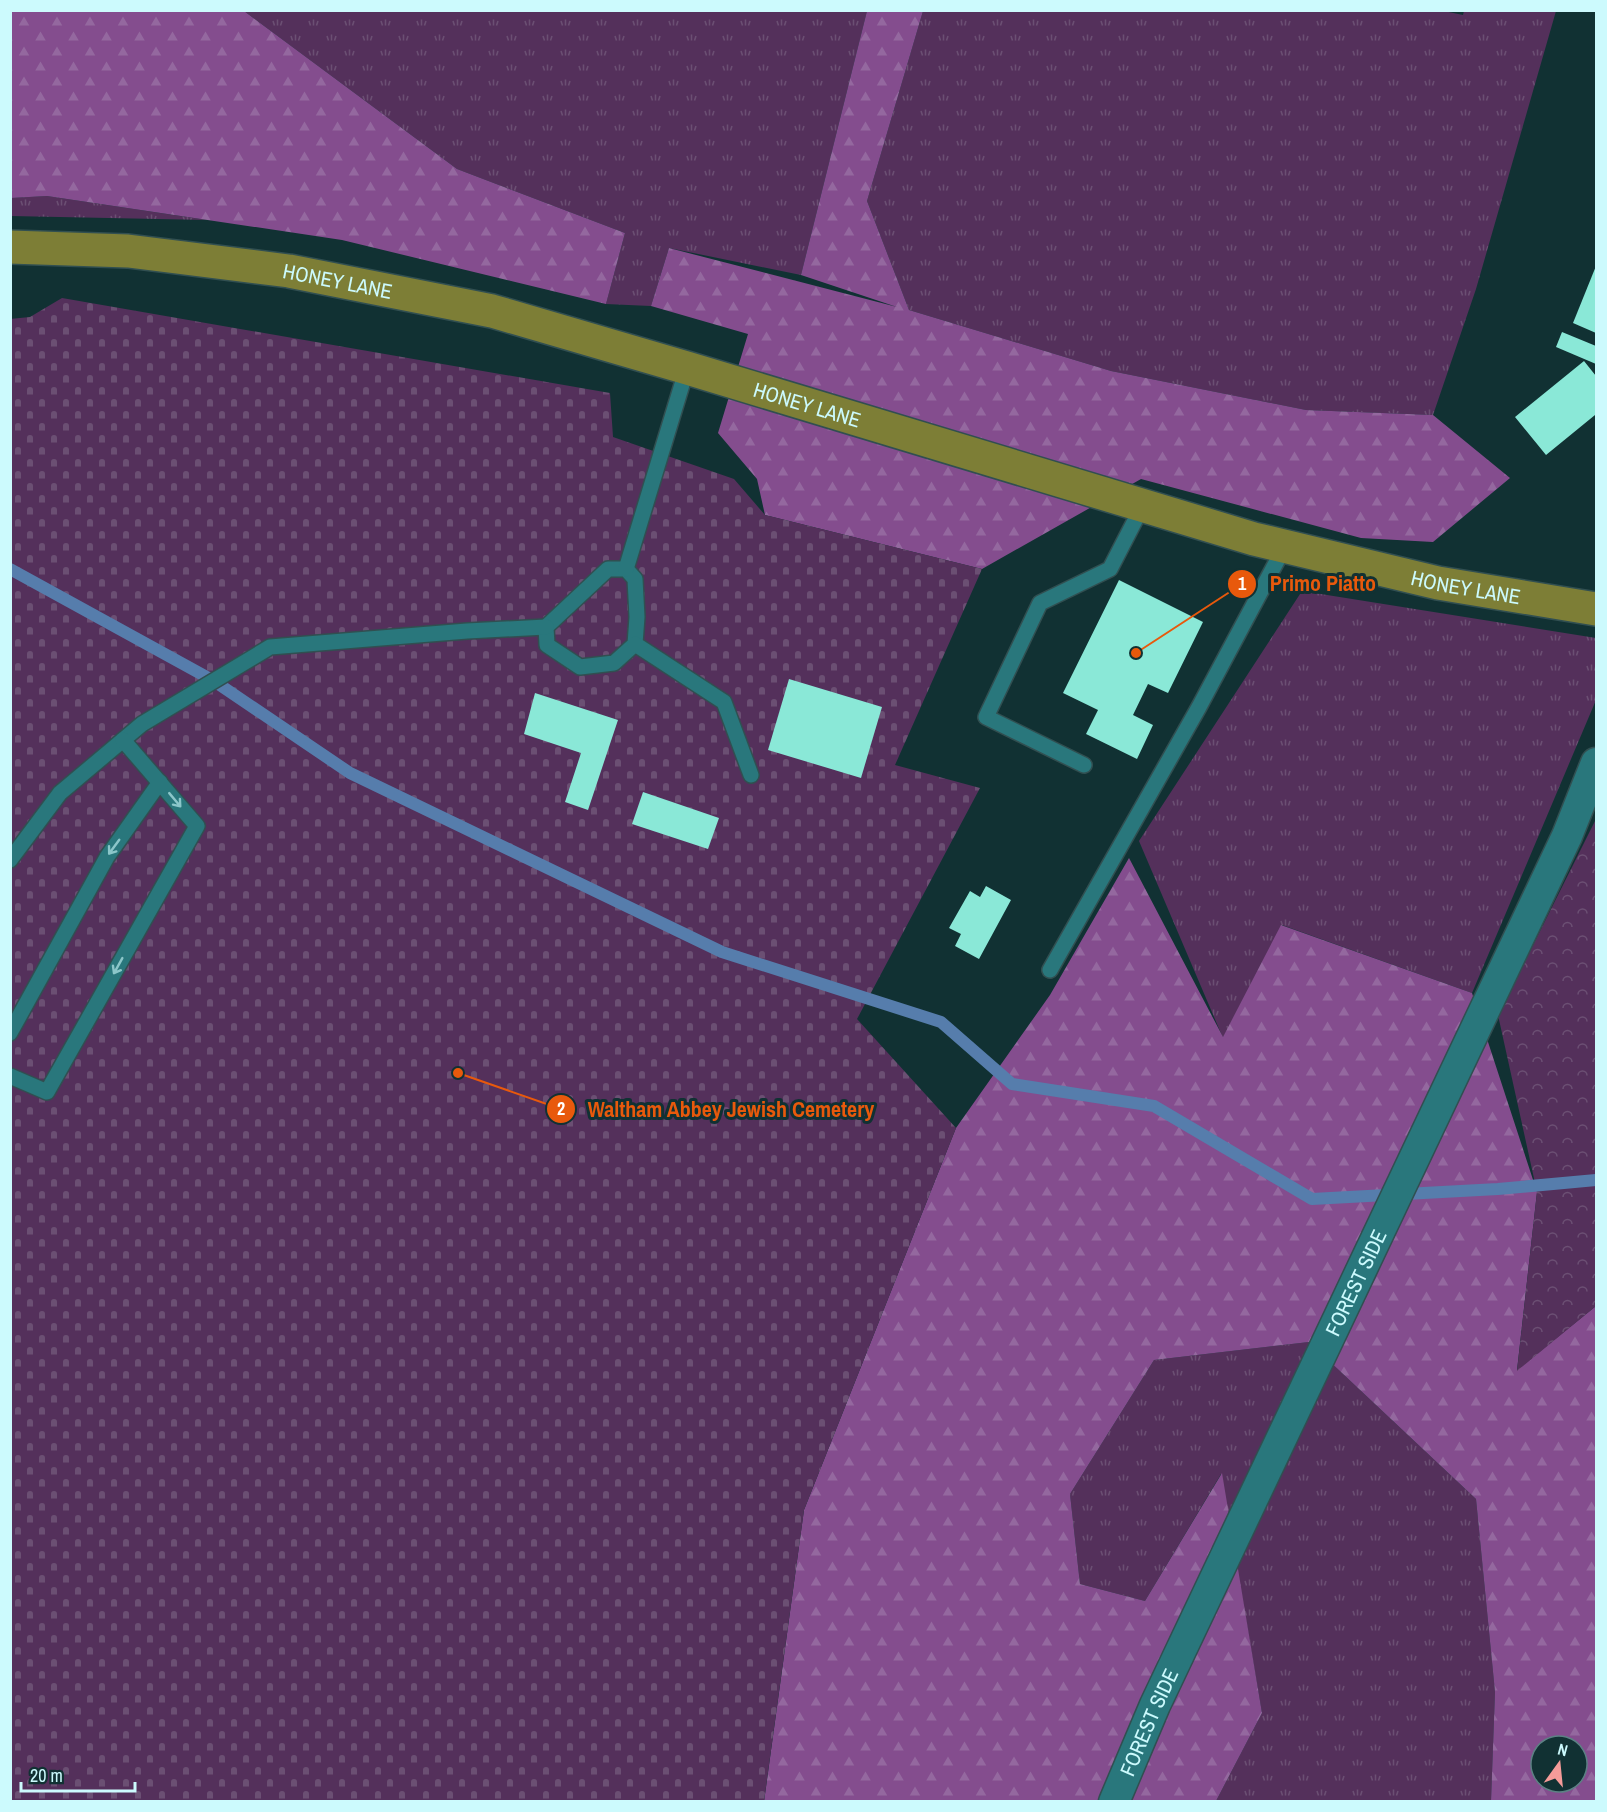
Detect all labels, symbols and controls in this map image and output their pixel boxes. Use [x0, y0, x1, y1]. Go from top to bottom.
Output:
street label: HONEY LANE [281, 256, 395, 306]
street label: HONEY LANE [750, 374, 865, 434]
street label: HONEY LANE [1408, 563, 1523, 611]
callout: Primo Piatto [1227, 564, 1388, 604]
text: Primo Piatto [1270, 568, 1376, 598]
text: 1 [1238, 571, 1247, 596]
one-way arrow [168, 792, 182, 807]
one-way arrow [108, 839, 120, 855]
one-way arrow [112, 957, 124, 974]
callout: Waltham Abbey Jewish Cemetery [546, 1089, 887, 1129]
text: Waltham Abbey Jewish Cemetery [588, 1094, 874, 1124]
text: 2 [557, 1096, 565, 1121]
street label: FOREST SIDE [1318, 1224, 1393, 1340]
street label: FOREST SIDE [1112, 1664, 1185, 1780]
north arrow [1529, 1734, 1589, 1794]
text: N [1555, 1738, 1570, 1761]
scale bar [21, 1755, 135, 1793]
text: 20 m [30, 1763, 63, 1788]

